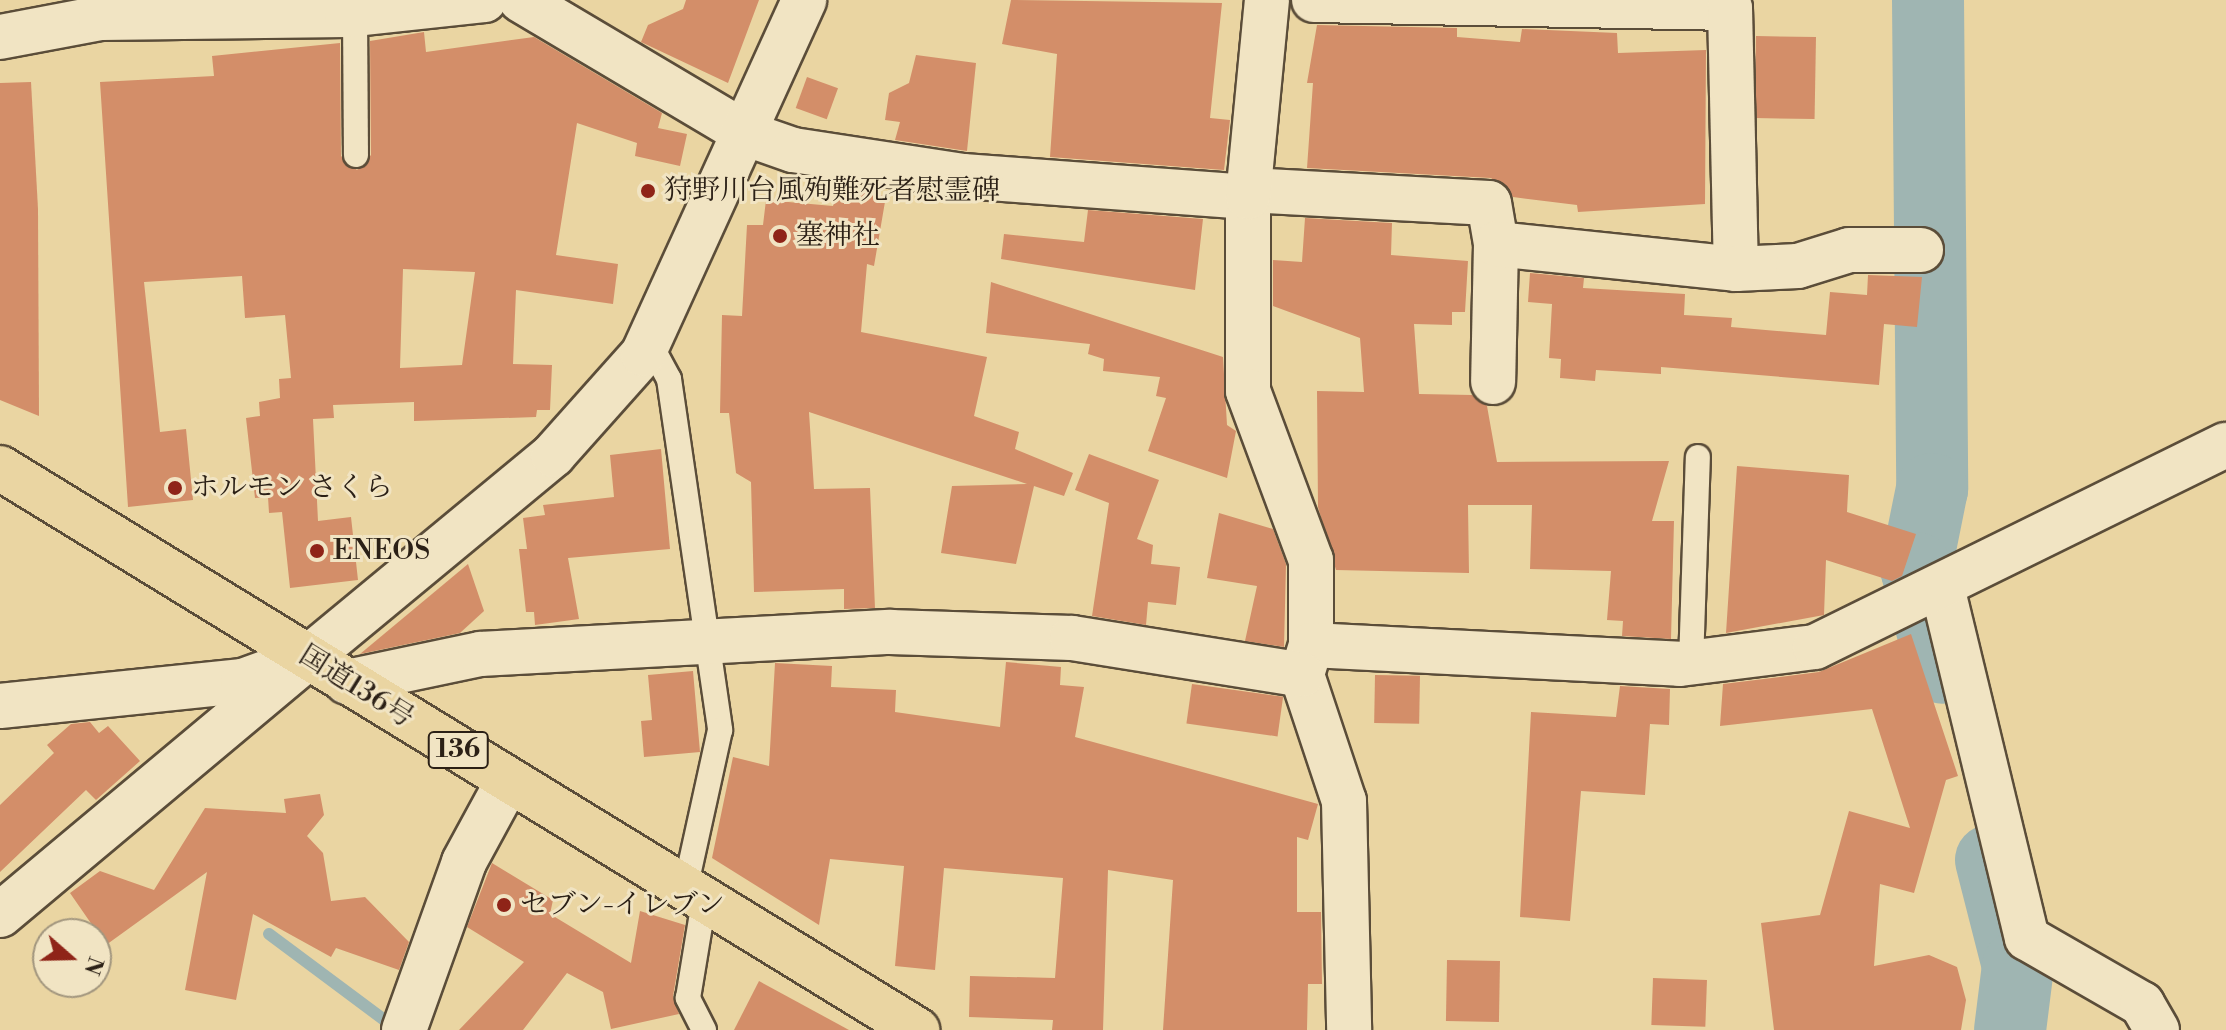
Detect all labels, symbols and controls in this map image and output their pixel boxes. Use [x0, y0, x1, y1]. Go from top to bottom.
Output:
place label: 狩野川台風殉難死者慰霊碑 [664, 174, 1000, 208]
marker: 狩野川台風殉難死者慰霊碑 [639, 182, 657, 200]
place label: 塞神社 [796, 219, 880, 253]
marker: 塞神社 [771, 227, 789, 245]
place label: ホルモン さくら [191, 471, 393, 505]
marker: ホルモン さくら [166, 479, 184, 497]
place label: ENEOS [333, 534, 430, 568]
marker: ENEOS [308, 542, 326, 560]
street label: 国道136号 [293, 639, 419, 735]
road number: 136 [426, 728, 490, 772]
place label: セブン-イレブン [520, 888, 727, 922]
marker: セブン-イレブン [495, 896, 513, 914]
north arrow [32, 918, 112, 998]
text: N [77, 953, 109, 978]

